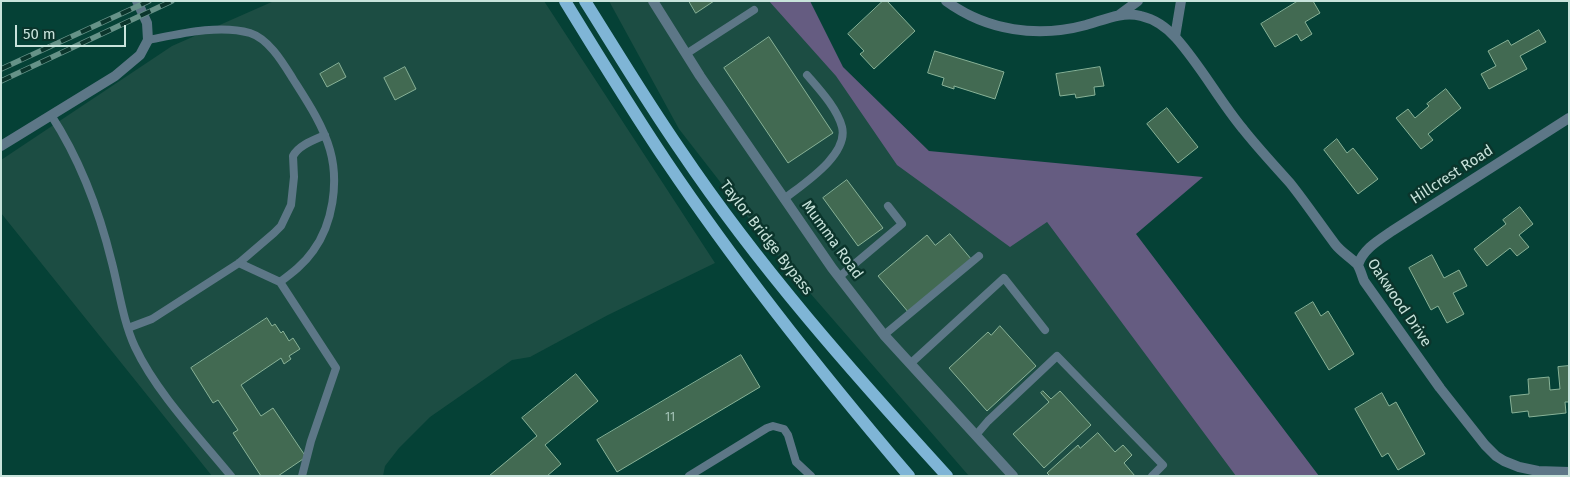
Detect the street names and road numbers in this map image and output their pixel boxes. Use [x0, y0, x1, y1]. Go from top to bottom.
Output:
street label: Hillcrest Road [1407, 142, 1497, 208]
street label: Taylor Bridge Bypass [716, 177, 816, 299]
street label: Mumma Road [797, 197, 867, 283]
street label: Oakwood Drive [1363, 255, 1435, 351]

